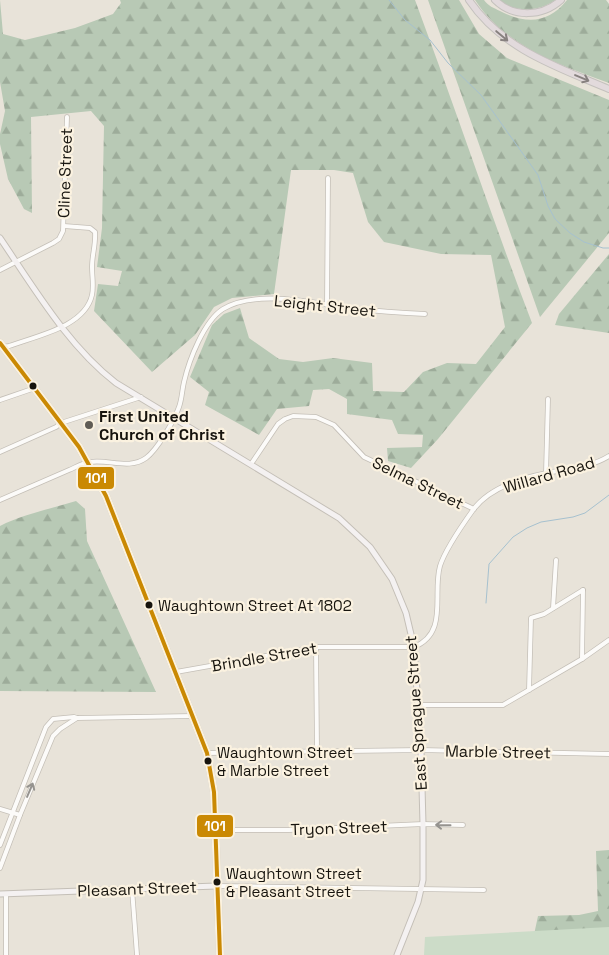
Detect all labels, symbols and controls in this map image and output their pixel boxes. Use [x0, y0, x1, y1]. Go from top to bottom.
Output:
one-way arrow [496, 30, 509, 41]
one-way arrow [574, 73, 589, 83]
street label: Cline Street [53, 127, 77, 219]
street label: Leight Street [273, 290, 377, 322]
unlabelled marker [28, 381, 38, 391]
place label: First United Church of Christ [99, 406, 225, 445]
marker: First United Church of Christ [83, 419, 95, 431]
street label: Selma Street [369, 452, 467, 514]
street label: Willard Road [501, 452, 597, 498]
line badge: 101 [77, 466, 115, 490]
text: 101 [85, 469, 107, 487]
place label: Waughtown Street At 1802 [158, 596, 352, 615]
marker: Waughtown Street At 1802 [144, 600, 154, 610]
street label: East Sprague Street [400, 635, 432, 791]
street label: Brindle Street [209, 637, 319, 677]
street label: Marble Street [445, 741, 551, 763]
place label: Waughtown Street & Marble Street [217, 743, 353, 780]
marker: Waughtown Street & Marble Street [203, 756, 213, 766]
one-way arrow [26, 783, 36, 798]
line badge: 101 [196, 814, 234, 838]
street label: Tryon Street [290, 816, 388, 840]
text: 101 [204, 817, 226, 835]
one-way arrow [435, 820, 452, 830]
place label: Waughtown Street & Pleasant Street [226, 864, 362, 901]
street label: Pleasant Street [77, 876, 197, 902]
marker: Waughtown Street & Pleasant Street [212, 877, 222, 887]

